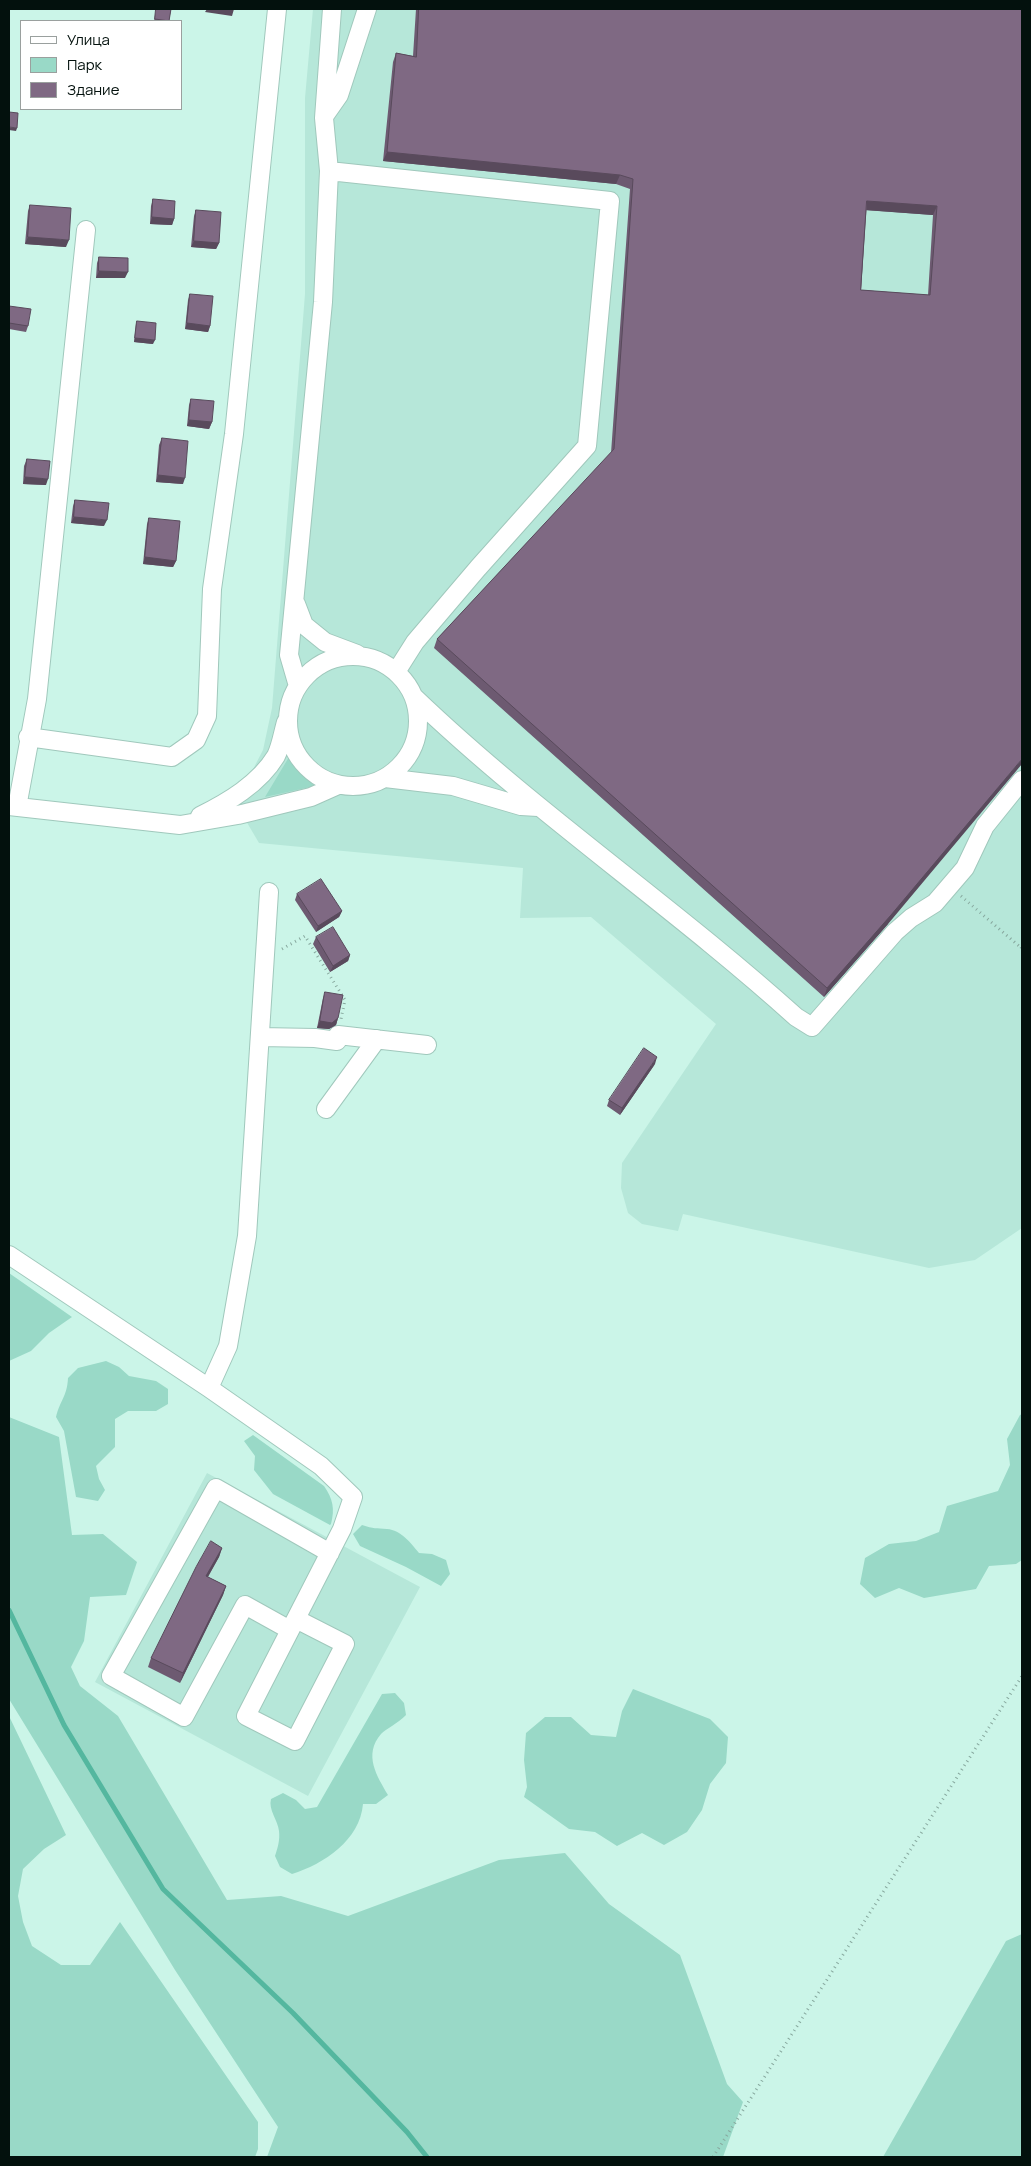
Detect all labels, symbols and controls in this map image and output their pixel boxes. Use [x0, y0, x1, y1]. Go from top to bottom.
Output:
legend [20, 20, 182, 110]
text: Улица [67, 29, 110, 50]
text: Парк [67, 54, 102, 75]
text: Здание [67, 79, 119, 100]

